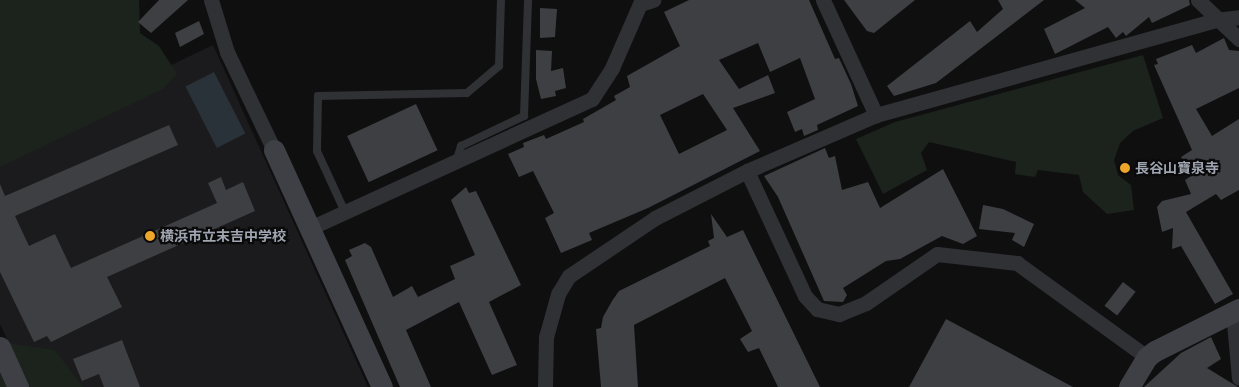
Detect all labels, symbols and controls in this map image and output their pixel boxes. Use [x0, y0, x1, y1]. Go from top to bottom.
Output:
place label: 長谷山寶泉寺 [1135, 160, 1219, 176]
marker: 長谷山寶泉寺 [1119, 162, 1131, 174]
place label: 横浜市立末吉中学校 [160, 228, 286, 244]
marker: 横浜市立末吉中学校 [144, 230, 156, 242]

